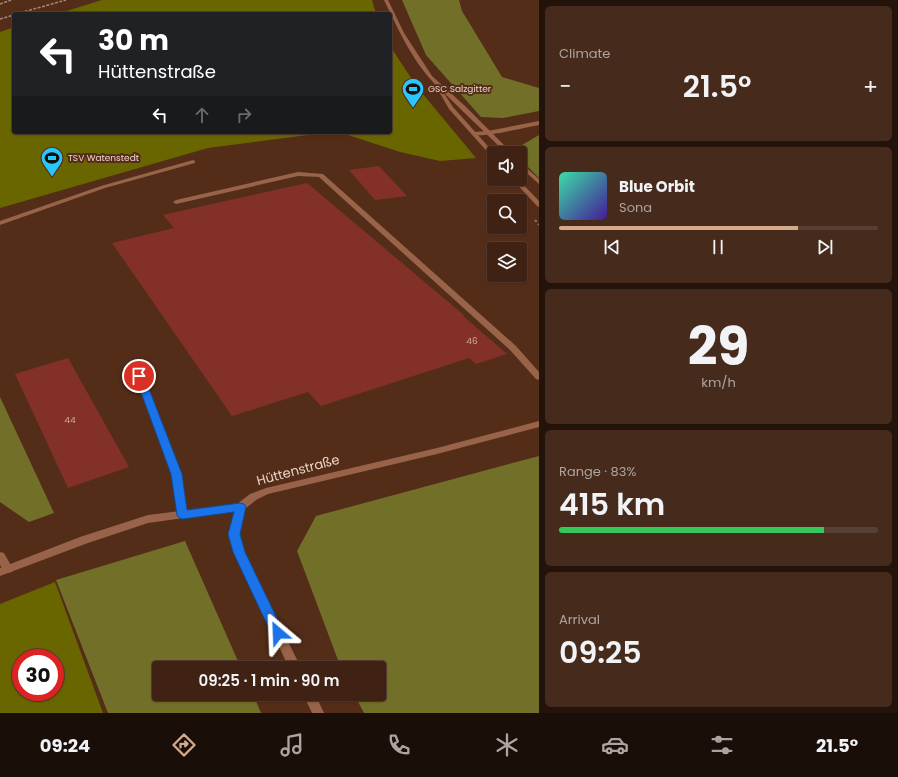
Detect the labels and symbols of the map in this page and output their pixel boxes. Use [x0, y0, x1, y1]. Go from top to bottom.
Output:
sports icon: GSC Salzgitter [400, 76, 426, 109]
place label: GSC Salzgitter [428, 83, 492, 95]
sports icon: TSV Watenstedt [39, 145, 65, 178]
place label: TSV Watenstedt [68, 152, 139, 164]
house number: 46 [466, 335, 478, 347]
pin [122, 359, 156, 393]
house number: 44 [64, 414, 76, 426]
street label: Hüttenstraße [254, 450, 342, 490]
position arrow [257, 612, 299, 654]
speed limit sign: 30 [12, 649, 64, 701]

